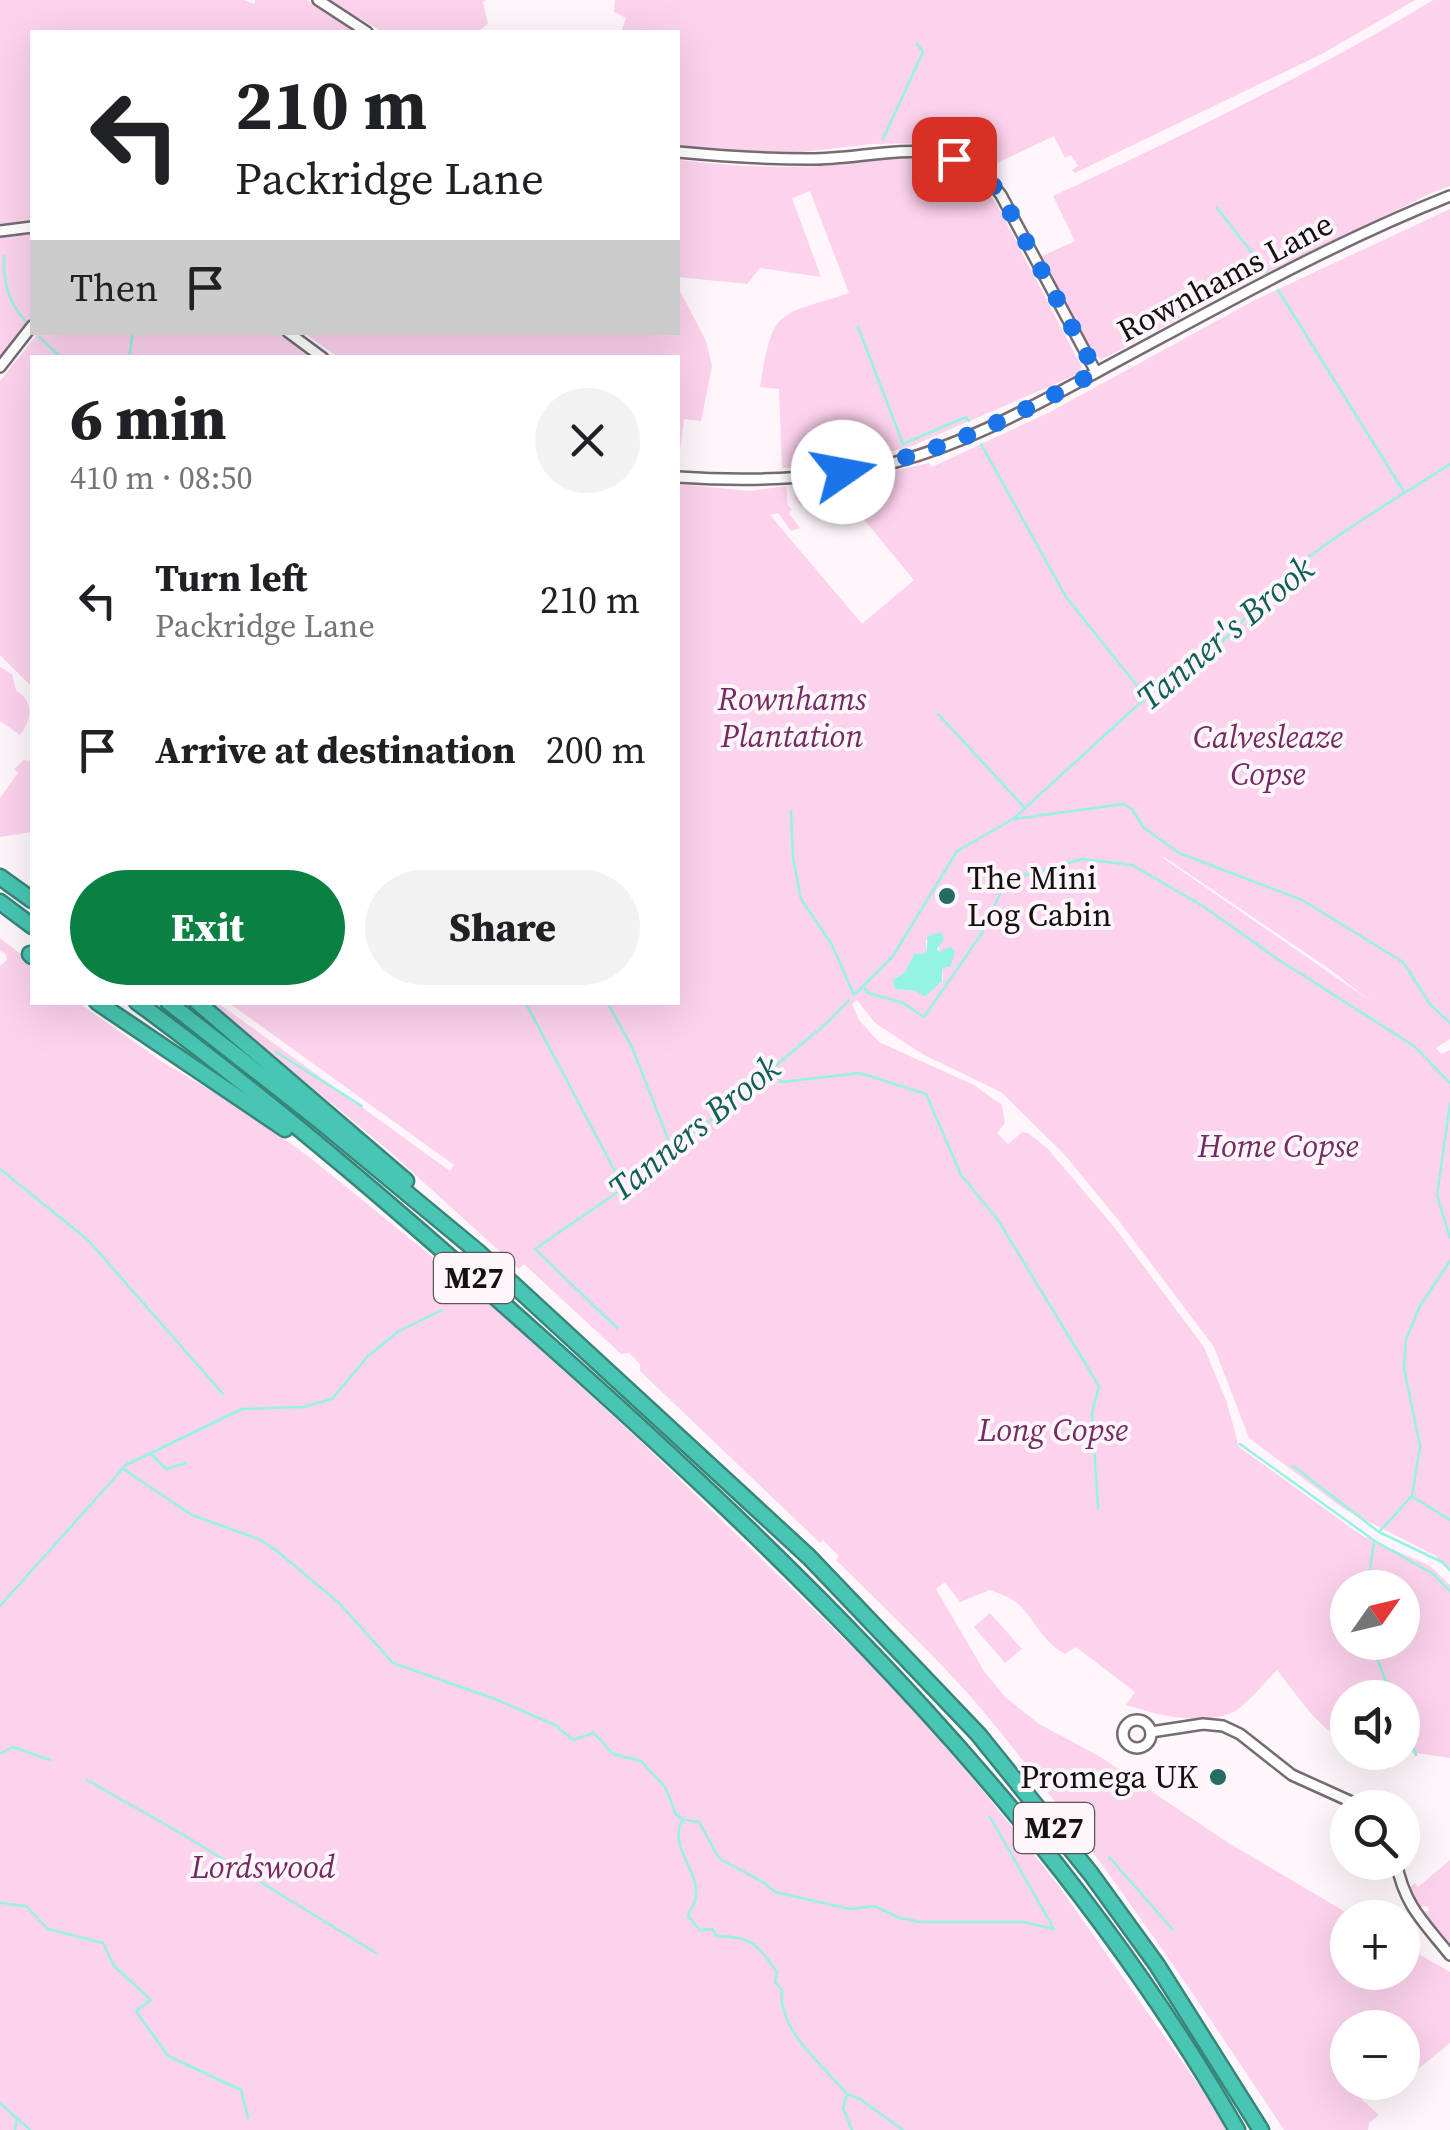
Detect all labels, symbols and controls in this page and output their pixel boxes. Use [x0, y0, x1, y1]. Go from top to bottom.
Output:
text: 210 m [235, 56, 427, 152]
icon: left [70, 70, 200, 200]
pin [912, 117, 997, 202]
icon: arrive [927, 132, 982, 187]
text: Packridge Lane [235, 147, 544, 209]
street label: Rownhams Lane [1109, 202, 1341, 352]
icon: arrive [178, 260, 233, 315]
text: Then [70, 262, 158, 314]
text: 6 min [70, 377, 226, 459]
button: close [535, 388, 640, 493]
position arrow [791, 420, 895, 524]
text: 410 m · 08:50 [70, 456, 252, 500]
water label: Tanner's Brook [1126, 544, 1324, 721]
text: Turn left [155, 552, 307, 604]
icon: left [70, 573, 125, 628]
text: 210 m [540, 574, 640, 626]
text: Packridge Lane [155, 604, 375, 648]
park label: Rownhams Plantation [717, 677, 867, 758]
park label: Calvesleaze Copse [1193, 715, 1343, 796]
icon: arrive [70, 723, 125, 778]
text: Arrive at destination [155, 724, 516, 776]
text: 200 m [546, 724, 646, 776]
place label: The Mini Log Cabin [967, 856, 1112, 937]
button: Exit [70, 870, 345, 985]
button: Share [365, 870, 640, 985]
marker: The Mini Log Cabin [936, 885, 958, 907]
water label: Tanners Brook [598, 1044, 790, 1212]
park label: Home Copse [1197, 1124, 1359, 1168]
road number: M27 [434, 1253, 514, 1303]
park label: Long Copse [977, 1408, 1128, 1452]
north arrow [1330, 1570, 1420, 1660]
map controls [1330, 1570, 1420, 2100]
button: sound [1330, 1680, 1420, 1770]
place label: Promega UK [1020, 1755, 1199, 1799]
marker: Promega UK [1207, 1766, 1229, 1788]
button: search [1330, 1790, 1420, 1880]
road number: M27 [1014, 1803, 1094, 1853]
park label: Lordswood [190, 1845, 336, 1889]
button: + [1330, 1900, 1420, 1990]
button: − [1330, 2010, 1420, 2100]

